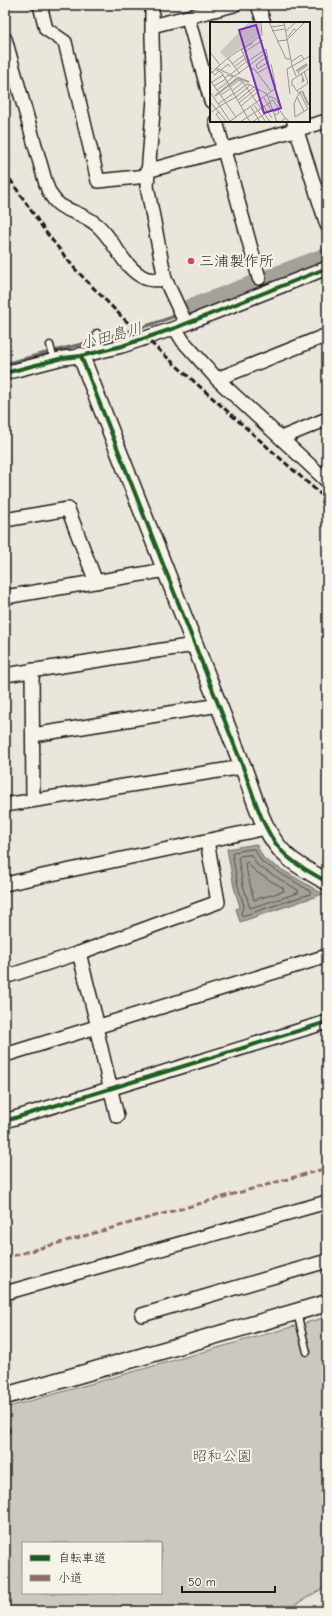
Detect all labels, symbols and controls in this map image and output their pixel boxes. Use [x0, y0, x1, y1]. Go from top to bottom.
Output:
inset map [210, 22, 310, 122]
place label: 三浦製作所 [199, 252, 274, 270]
marker: 三浦製作所 [186, 256, 196, 266]
water label: 小田島川 [78, 319, 145, 353]
park label: 昭和公園 [192, 1447, 252, 1465]
legend [22, 1542, 162, 1594]
text: 自転車道 [58, 1551, 106, 1565]
scale bar [182, 1568, 275, 1594]
text: 小道 [58, 1571, 82, 1585]
text: 50 m [188, 1575, 216, 1589]

